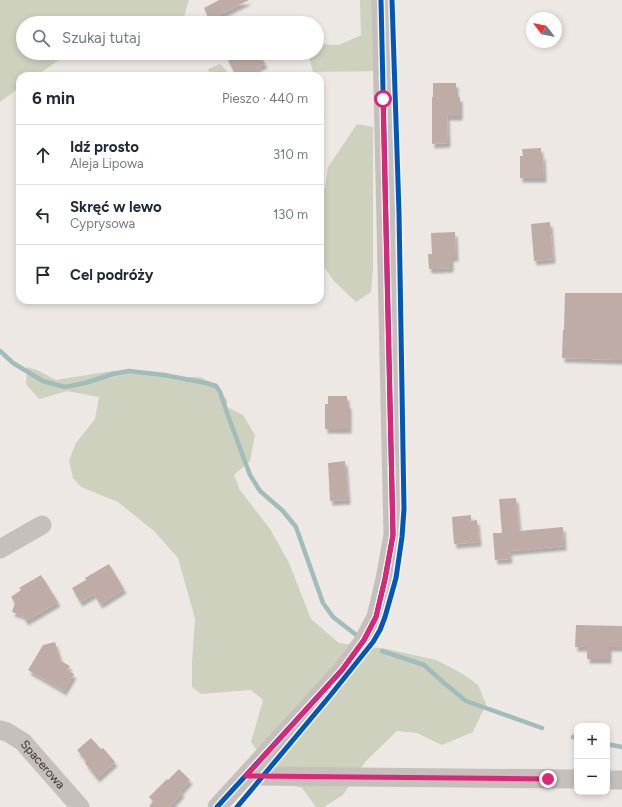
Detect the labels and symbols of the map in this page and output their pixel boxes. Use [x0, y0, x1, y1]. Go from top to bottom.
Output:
north arrow [526, 12, 562, 48]
route start [374, 90, 392, 108]
street label: Spacerowa [18, 737, 68, 792]
route end [539, 770, 557, 788]

